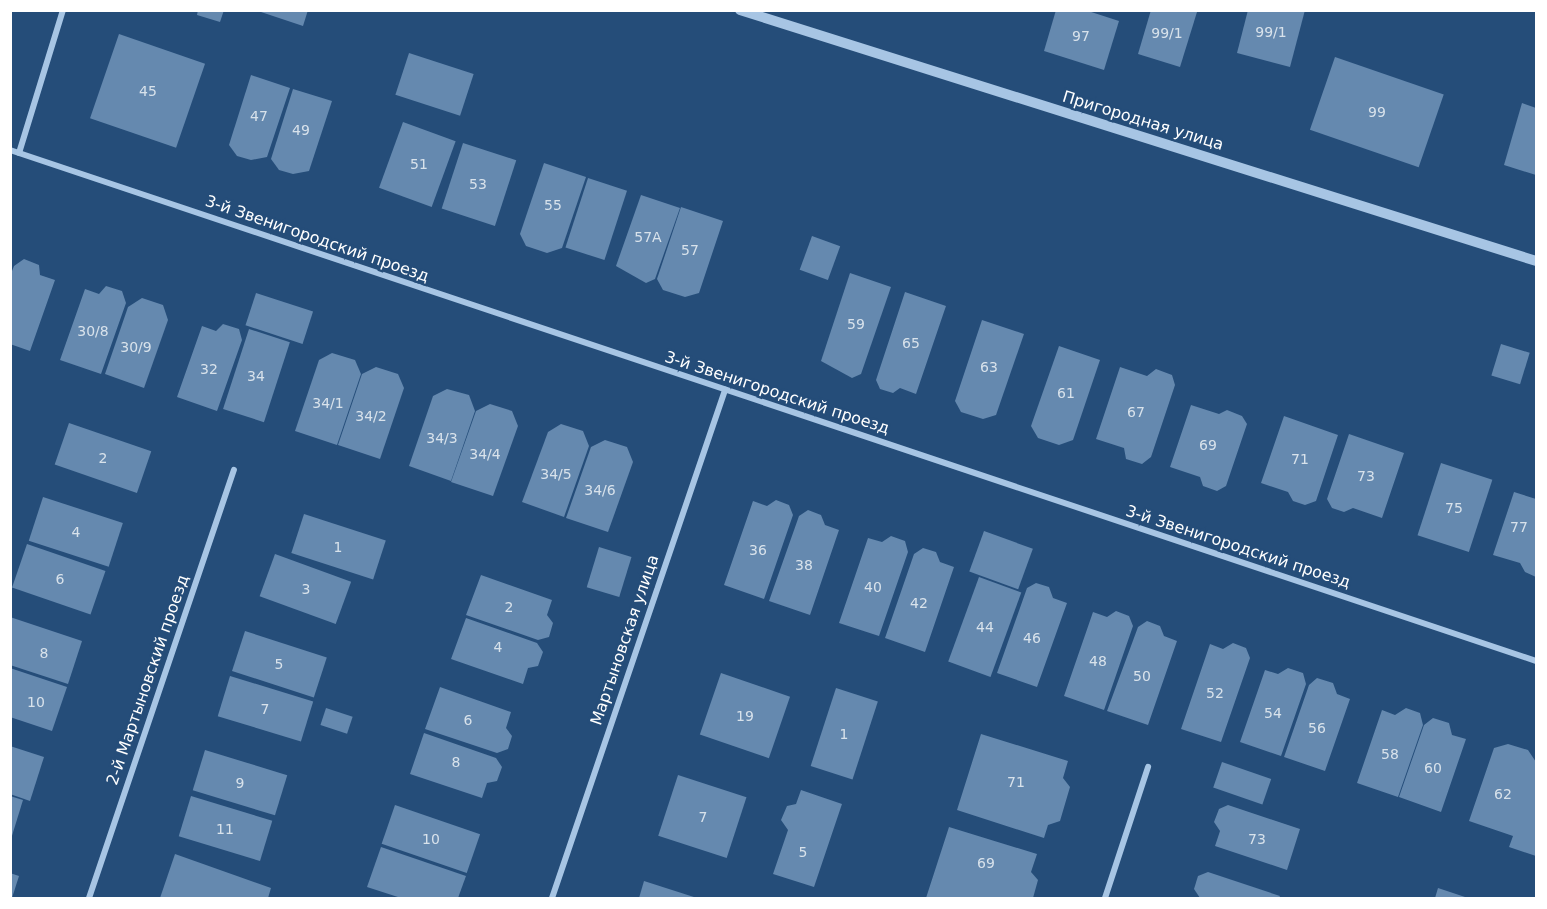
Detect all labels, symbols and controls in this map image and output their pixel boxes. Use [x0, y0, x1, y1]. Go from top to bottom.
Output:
house number: 99/1 [1255, 24, 1287, 40]
house number: 99/1 [1151, 25, 1183, 41]
house number: 97 [1072, 28, 1090, 44]
house number: 45 [139, 83, 157, 99]
street label: Пригородная улица [1060, 87, 1226, 155]
house number: 99 [1368, 104, 1386, 120]
house number: 47 [250, 108, 268, 124]
house number: 49 [292, 122, 310, 138]
house number: 51 [410, 156, 428, 172]
house number: 53 [469, 176, 487, 192]
street label: 3-й Звенигородский проезд [203, 192, 431, 286]
house number: 55 [544, 197, 562, 213]
house number: 57А [634, 229, 662, 245]
house number: 57 [681, 242, 699, 258]
house number: 59 [847, 316, 865, 332]
house number: 30/8 [77, 323, 109, 339]
house number: 65 [902, 335, 920, 351]
house number: 30/9 [120, 339, 152, 355]
street label: 3-й Звенигородский проезд [662, 348, 892, 438]
house number: 63 [980, 359, 998, 375]
house number: 32 [200, 361, 218, 377]
house number: 34 [247, 368, 265, 384]
house number: 61 [1057, 385, 1075, 401]
house number: 34/1 [312, 395, 344, 411]
house number: 67 [1127, 404, 1145, 420]
house number: 34/2 [355, 408, 387, 424]
house number: 34/3 [426, 430, 458, 446]
house number: 69 [1199, 437, 1217, 453]
house number: 34/4 [469, 446, 501, 462]
house number: 2 [99, 450, 107, 466]
house number: 71 [1291, 451, 1309, 467]
house number: 34/5 [540, 466, 572, 482]
house number: 73 [1357, 468, 1375, 484]
house number: 34/6 [584, 482, 616, 498]
house number: 75 [1445, 500, 1463, 516]
street label: 3-й Звенигородский проезд [1123, 502, 1353, 592]
house number: 77 [1510, 519, 1528, 535]
house number: 4 [72, 524, 80, 540]
house number: 1 [334, 539, 342, 555]
house number: 36 [749, 542, 767, 558]
street label: Мартыновская улица [587, 552, 663, 728]
house number: 38 [795, 557, 813, 573]
house number: 6 [56, 571, 64, 587]
street label: 2-й Мартыновский проезд [103, 572, 193, 788]
house number: 40 [864, 579, 882, 595]
house number: 3 [302, 581, 310, 597]
house number: 42 [910, 595, 928, 611]
house number: 2 [505, 599, 513, 615]
house number: 44 [976, 619, 994, 635]
house number: 46 [1023, 630, 1041, 646]
house number: 4 [494, 639, 502, 655]
house number: 8 [40, 645, 48, 661]
house number: 48 [1089, 653, 1107, 669]
house number: 5 [275, 656, 283, 672]
house number: 50 [1133, 668, 1151, 684]
house number: 52 [1206, 685, 1224, 701]
house number: 10 [27, 694, 45, 710]
house number: 7 [261, 701, 269, 717]
house number: 54 [1264, 705, 1282, 721]
house number: 19 [736, 708, 754, 724]
house number: 6 [464, 712, 472, 728]
house number: 56 [1308, 720, 1326, 736]
house number: 1 [840, 726, 848, 742]
house number: 58 [1381, 746, 1399, 762]
house number: 8 [452, 754, 460, 770]
house number: 60 [1424, 760, 1442, 776]
house number: 71 [1007, 774, 1025, 790]
house number: 9 [236, 775, 244, 791]
house number: 62 [1494, 786, 1512, 802]
house number: 7 [699, 809, 707, 825]
house number: 11 [216, 821, 234, 837]
house number: 10 [422, 831, 440, 847]
house number: 73 [1248, 831, 1266, 847]
house number: 5 [799, 844, 807, 860]
house number: 69 [977, 855, 995, 871]

